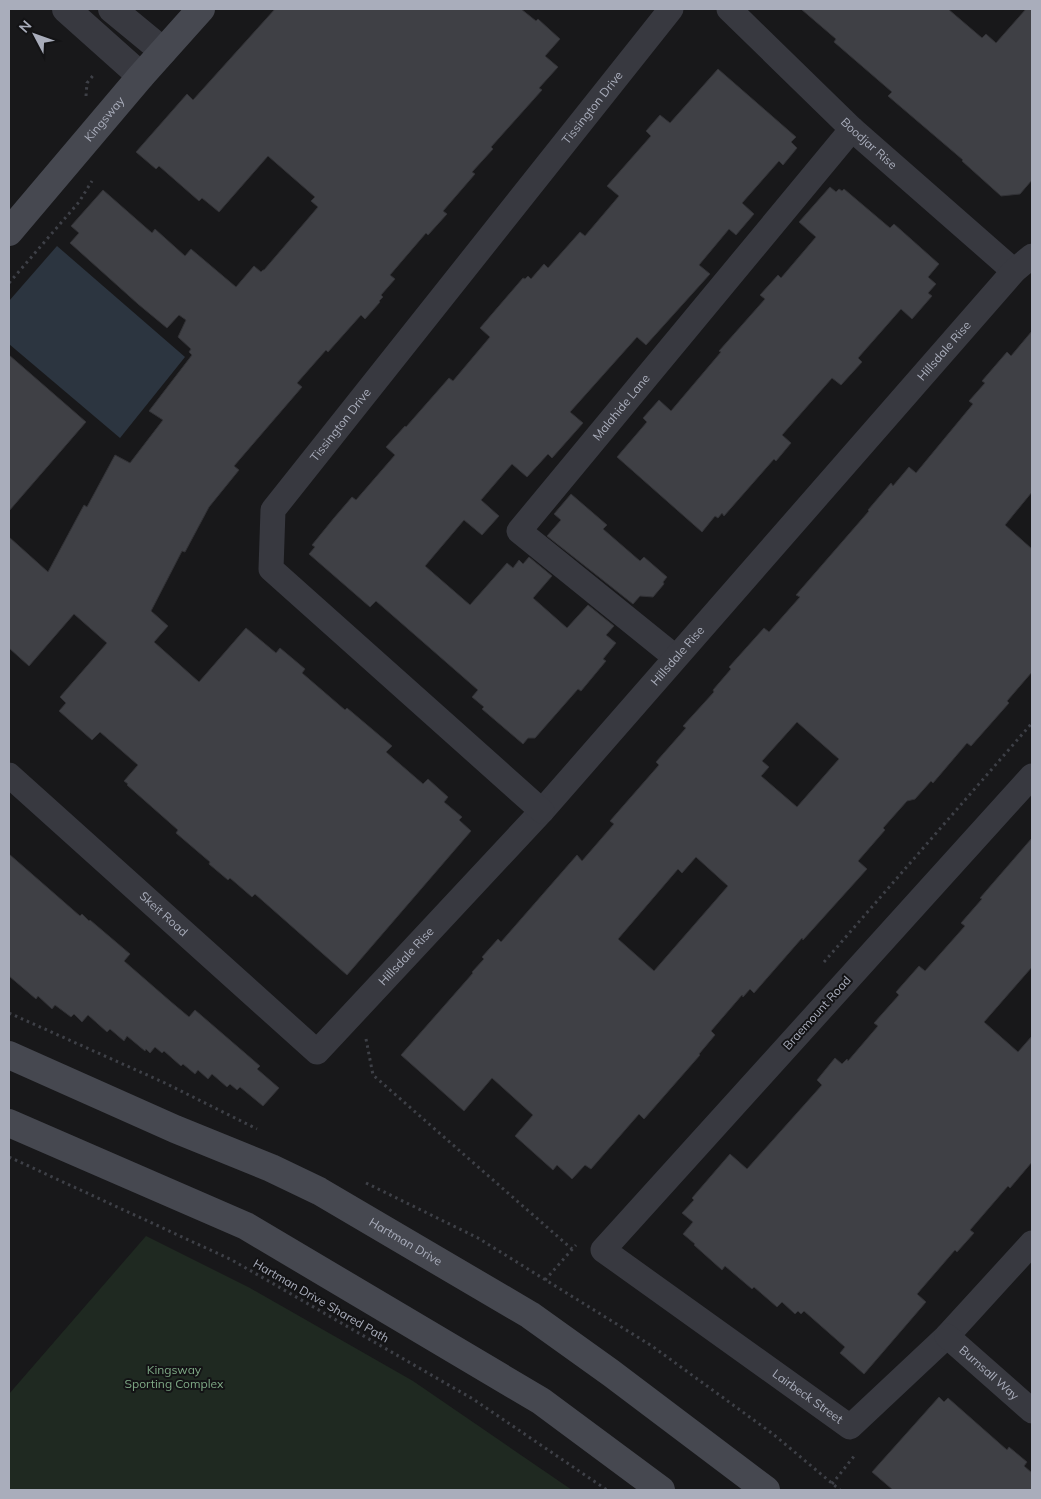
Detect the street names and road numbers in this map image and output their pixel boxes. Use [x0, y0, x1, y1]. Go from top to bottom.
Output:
street label: Tissington Drive [558, 68, 626, 147]
street label: Kingsway [81, 93, 128, 144]
street label: Boodjar Rise [838, 114, 900, 172]
street label: Hillsdale Rise [914, 318, 974, 384]
street label: Malahide Lane [589, 371, 653, 443]
street label: Tissington Drive [307, 385, 374, 464]
street label: Hillsdale Rise [647, 623, 707, 688]
street label: Skeit Road [137, 888, 191, 939]
street label: Hillsdale Rise [375, 924, 437, 988]
street label: Braemount Road [780, 973, 854, 1053]
street label: Hartman Drive [367, 1214, 445, 1269]
street label: Hartman Drive Shared Path [251, 1256, 392, 1346]
street label: Burnsall Way [956, 1342, 1023, 1403]
street label: Lairbeck Street [770, 1366, 846, 1427]

